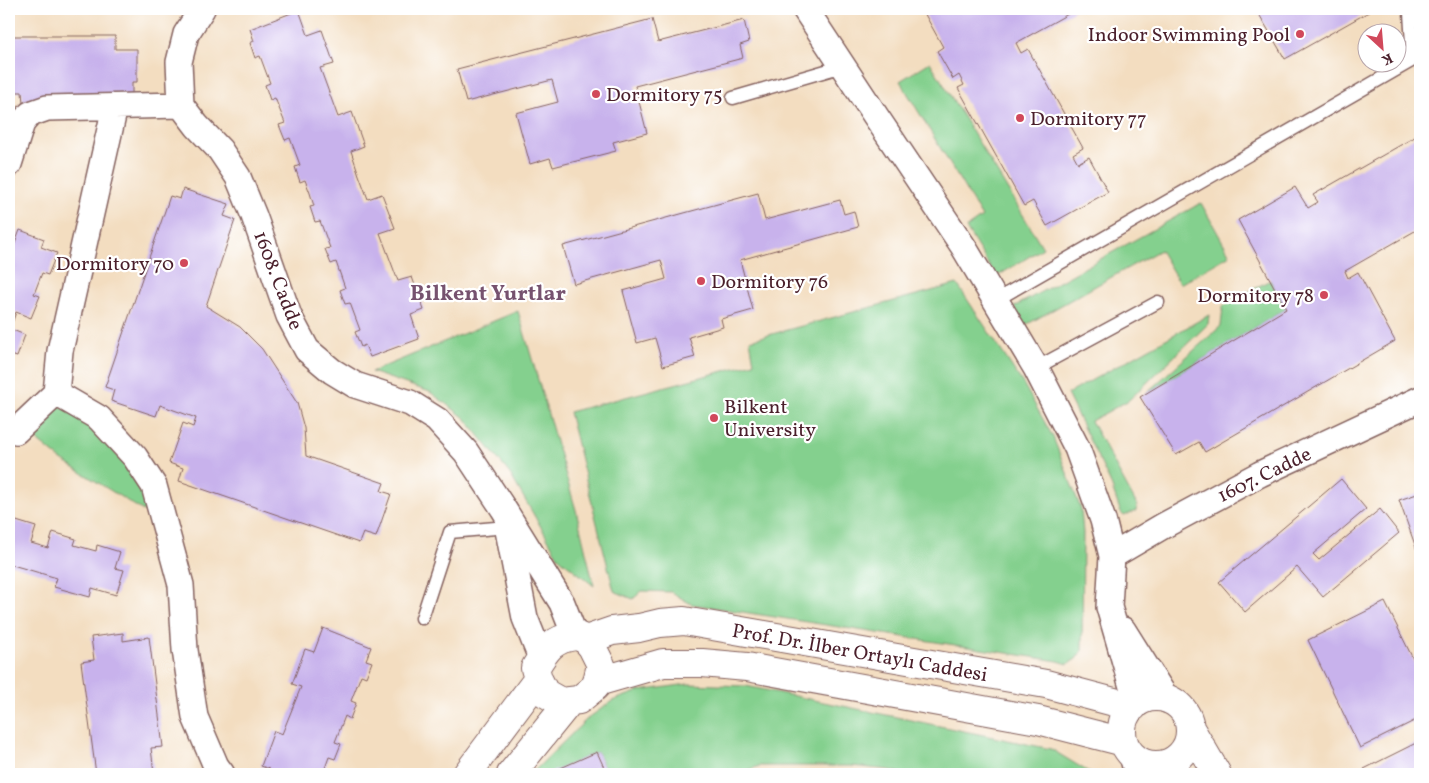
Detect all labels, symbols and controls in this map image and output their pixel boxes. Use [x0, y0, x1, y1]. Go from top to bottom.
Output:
place label: Indoor Swimming Pool [1088, 22, 1290, 50]
north arrow [1356, 22, 1406, 72]
marker: Indoor Swimming Pool [1294, 28, 1306, 40]
text: K [1378, 48, 1396, 69]
place label: Dormitory 75 [606, 82, 723, 110]
marker: Dormitory 75 [590, 88, 602, 100]
place label: Dormitory 77 [1030, 106, 1147, 134]
marker: Dormitory 77 [1014, 112, 1026, 124]
street label: 1608. Cadde [245, 227, 309, 334]
place label: Dormitory 70 [56, 251, 174, 279]
marker: Dormitory 70 [178, 257, 190, 269]
place label: Dormitory 76 [711, 269, 828, 297]
marker: Dormitory 76 [695, 275, 707, 287]
district label: Bilkent Yurtlar [410, 279, 566, 310]
place label: Dormitory 78 [1197, 283, 1314, 311]
marker: Dormitory 78 [1318, 289, 1330, 301]
place label: Bilkent University [724, 394, 816, 445]
marker: Bilkent University [708, 412, 720, 424]
street label: 1607. Cadde [1213, 441, 1317, 511]
street label: Prof. Dr. İlber Ortaylı Caddesi [730, 618, 990, 690]

